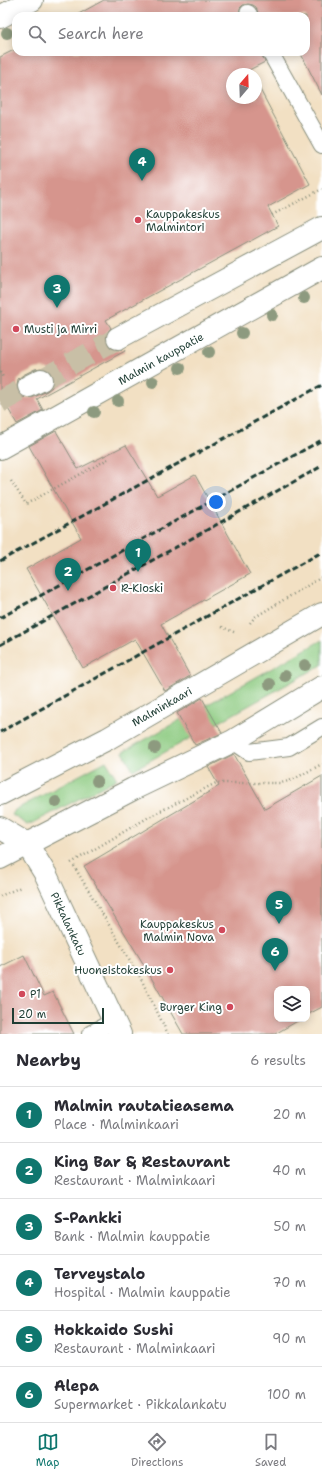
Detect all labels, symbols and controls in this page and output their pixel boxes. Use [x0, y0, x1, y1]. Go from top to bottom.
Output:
search box [12, 12, 310, 56]
icon: search [26, 23, 48, 45]
text: Search here [58, 24, 144, 44]
north arrow [226, 68, 262, 104]
pin: 4 [129, 148, 155, 181]
place label: Kauppakeskus Malmintori [146, 207, 220, 235]
marker: Kauppakeskus Malmintori [133, 215, 143, 225]
pin: 3 [44, 275, 70, 308]
place label: Musti ja Mirri [24, 322, 97, 337]
marker: Musti ja Mirri [11, 324, 21, 334]
street label: Malmin kauppatie [116, 329, 206, 389]
your location [206, 492, 226, 512]
pin: 1 [125, 539, 151, 572]
pin: 2 [55, 558, 81, 591]
place label: R-Kioski [121, 581, 163, 596]
marker: R-Kioski [108, 583, 118, 593]
street label: Malminkaari [129, 684, 195, 730]
street label: Pikkalankatu [47, 890, 89, 958]
pin: 5 [266, 891, 292, 924]
place label: Kauppakeskus Malmin Nova [140, 917, 214, 945]
marker: Kauppakeskus Malmin Nova [217, 925, 227, 935]
pin: 6 [262, 938, 288, 971]
place label: Huoneistokeskus [74, 963, 162, 978]
marker: Huoneistokeskus [165, 965, 175, 975]
map controls [274, 986, 310, 1022]
button: layers [274, 986, 310, 1022]
place label: P1 [30, 987, 41, 1002]
marker: P1 [17, 989, 27, 999]
place label: Burger King [160, 1000, 222, 1015]
marker: Burger King [225, 1002, 235, 1012]
scale bar [12, 1006, 104, 1025]
text: 20 m [18, 1007, 46, 1022]
text: Nearby [16, 1049, 81, 1071]
text: 6 results [250, 1052, 306, 1069]
text: Malmin rautatieasema [54, 1096, 234, 1116]
text: 1 [26, 1106, 32, 1123]
text: 20 m [273, 1106, 306, 1123]
text: Place · Malminkaari [54, 1116, 179, 1133]
text: King Bar & Restaurant [54, 1152, 230, 1172]
text: 2 [24, 1162, 34, 1179]
text: 40 m [272, 1162, 306, 1179]
text: Restaurant · Malminkaari [54, 1172, 215, 1189]
text: S-Pankki [54, 1208, 122, 1228]
text: 3 [24, 1218, 34, 1235]
text: 50 m [273, 1218, 306, 1235]
text: Bank · Malmin kauppatie [54, 1228, 210, 1245]
text: Terveystalo [54, 1264, 145, 1284]
text: 4 [24, 1274, 34, 1291]
text: 70 m [272, 1274, 306, 1291]
text: Hospital · Malmin kauppatie [54, 1284, 231, 1301]
text: Hokkaido Sushi [54, 1320, 173, 1340]
text: 5 [25, 1330, 33, 1347]
text: 90 m [272, 1330, 306, 1347]
text: Restaurant · Malminkaari [54, 1340, 215, 1357]
text: Alepa [54, 1376, 99, 1396]
text: 6 [24, 1386, 34, 1403]
text: 100 m [267, 1386, 306, 1403]
text: Supermarket · Pikkalankatu [54, 1396, 227, 1413]
tab: Map [36, 1431, 59, 1470]
tab: Directions [131, 1431, 183, 1470]
tab: Saved [255, 1431, 286, 1470]

